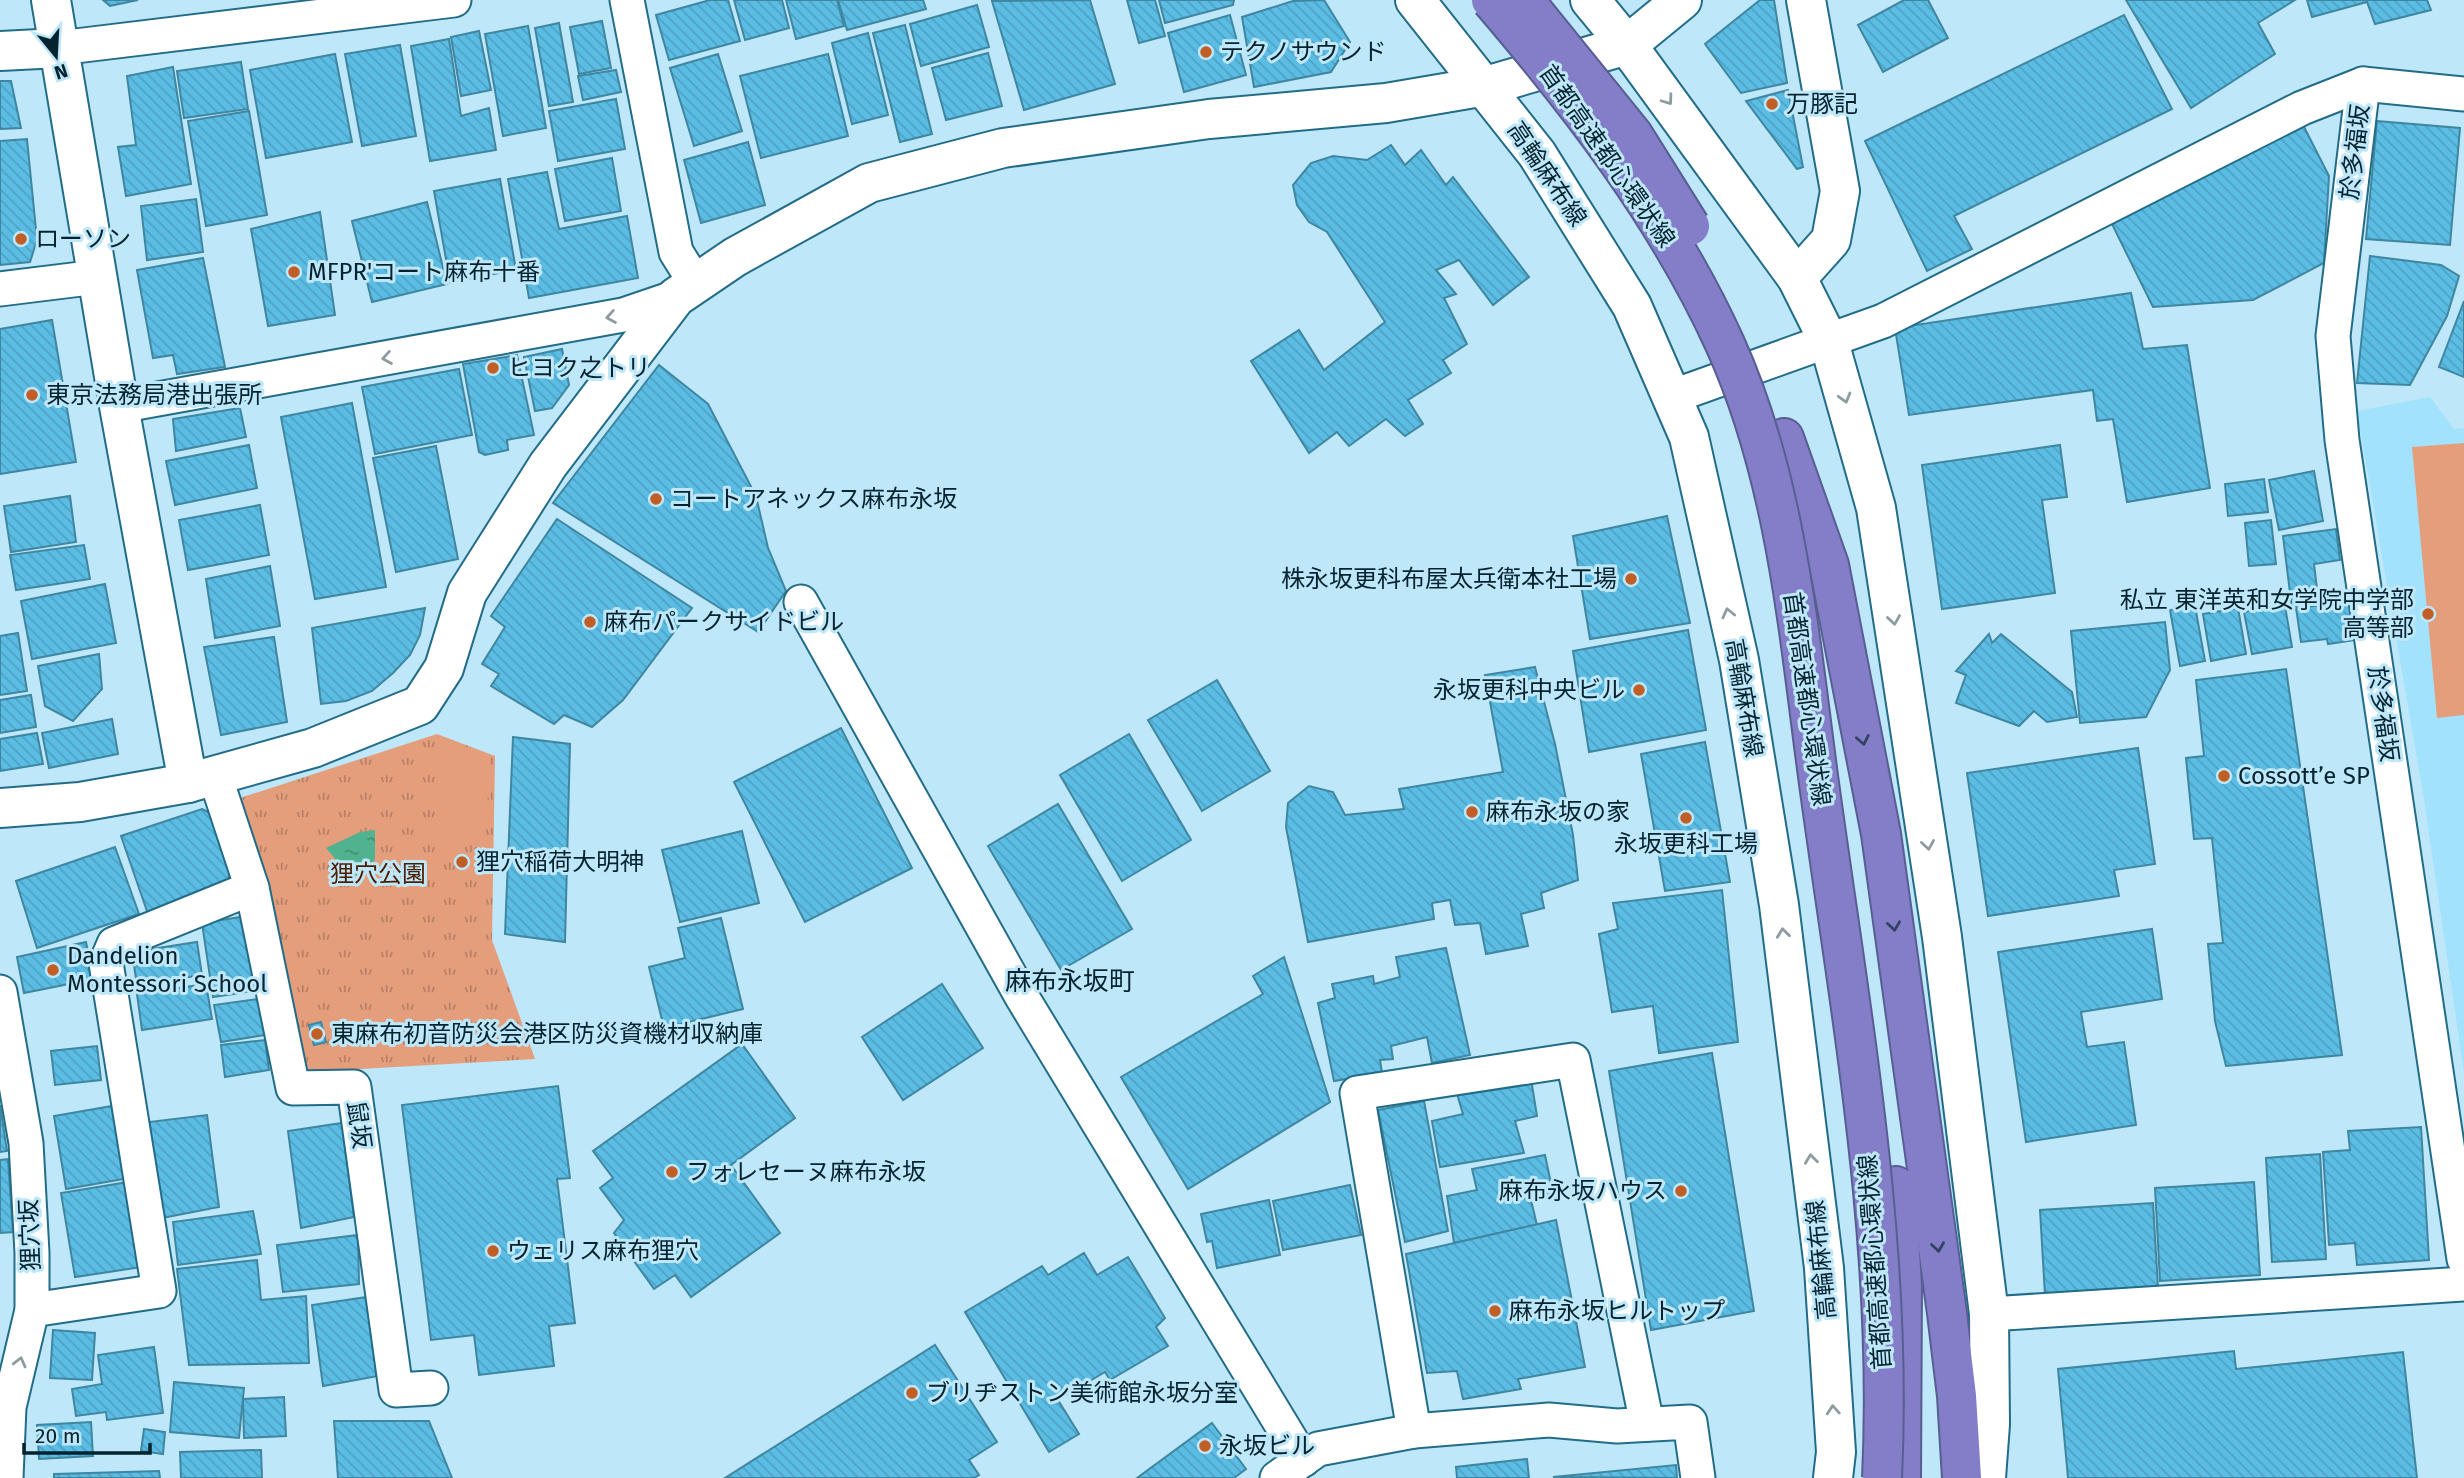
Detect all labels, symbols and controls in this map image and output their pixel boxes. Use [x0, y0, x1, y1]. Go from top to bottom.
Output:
north arrow [21, 21, 91, 91]
place label: テクノサウンド [1220, 38, 1387, 66]
marker: テクノサウンド [1198, 44, 1214, 60]
text: N [52, 59, 71, 85]
street label: 首都高速都心環状線 [1534, 60, 1680, 252]
place label: 万豚記 [1786, 90, 1858, 118]
one-way arrow [1659, 92, 1672, 105]
marker: 万豚記 [1764, 96, 1780, 112]
street label: 於多福坂 [2335, 103, 2375, 201]
street label: 高輪麻布線 [1502, 116, 1592, 232]
place label: ローソン [35, 225, 131, 253]
marker: ローソン [13, 231, 29, 247]
place label: MFPR'コート麻布十番 [308, 258, 540, 286]
marker: MFPR'コート麻布十番 [286, 264, 302, 280]
one-way arrow [605, 309, 617, 324]
one-way arrow [382, 349, 394, 364]
place label: ヒヨク之トリ [507, 354, 651, 382]
marker: ヒヨク之トリ [485, 360, 501, 376]
place label: 東京法務局港出張所 [46, 381, 262, 409]
marker: 東京法務局港出張所 [24, 387, 40, 403]
one-way arrow [1837, 392, 1851, 404]
place label: コートアネックス麻布永坂 [670, 485, 957, 513]
marker: コートアネックス麻布永坂 [648, 491, 664, 507]
place label: 株永坂更科布屋太兵衛本社工場 [1281, 565, 1617, 593]
marker: 株永坂更科布屋太兵衛本社工場 [1623, 571, 1639, 587]
place label: 私立 東洋英和女学院中学部 高等部 [2120, 586, 2414, 642]
street label: 首都高速都心環状線 [1778, 590, 1836, 808]
marker: 私立 東洋英和女学院中学部 高等部 [2420, 606, 2436, 622]
one-way arrow [1722, 607, 1736, 619]
place label: 麻布パークサイドビル [604, 608, 844, 636]
marker: 麻布パークサイドビル [582, 614, 598, 630]
one-way arrow [1886, 614, 1901, 626]
street label: 高輪麻布線 [1720, 636, 1768, 760]
street label: 於多福坂 [2362, 665, 2404, 763]
place label: 永坂更科中央ビル [1433, 676, 1625, 704]
marker: 永坂更科中央ビル [1631, 682, 1647, 698]
one-way arrow [1855, 734, 1870, 746]
place label: Cossott’e SP [2238, 762, 2370, 790]
marker: Cossott’e SP [2216, 768, 2232, 784]
place label: 麻布永坂の家 [1486, 798, 1630, 826]
marker: 麻布永坂の家 [1464, 804, 1480, 820]
marker: 永坂更科工場 [1678, 810, 1694, 826]
place label: 永坂更科工場 [1614, 830, 1758, 858]
one-way arrow [1920, 839, 1935, 850]
place label: 狸穴稲荷大明神 [476, 848, 644, 876]
marker: 狸穴稲荷大明神 [454, 854, 470, 870]
park label: 狸穴公園 [330, 860, 426, 888]
one-way arrow [1886, 920, 1901, 932]
one-way arrow [1775, 927, 1790, 939]
place label: Dandelion Montessori School [67, 942, 267, 998]
marker: Dandelion Montessori School [45, 962, 61, 978]
district label: 麻布永坂町 [1005, 966, 1135, 997]
place label: 東麻布初音防災会港区防災資機材収納庫 [331, 1020, 763, 1048]
marker: 東麻布初音防災会港区防災資機材収納庫 [309, 1026, 325, 1042]
street label: 鼠坂 [342, 1099, 376, 1151]
one-way arrow [1803, 1153, 1818, 1165]
street label: 首都高速都心環状線 [1854, 1153, 1896, 1371]
place label: フォレセーヌ麻布永坂 [686, 1158, 926, 1186]
marker: フォレセーヌ麻布永坂 [664, 1164, 680, 1180]
place label: 麻布永坂ハウス [1499, 1177, 1667, 1205]
marker: 麻布永坂ハウス [1673, 1183, 1689, 1199]
street label: 狸穴坂 [15, 1199, 45, 1271]
street label: 高輪麻布線 [1801, 1199, 1841, 1321]
place label: ウェリス麻布狸穴 [507, 1237, 699, 1265]
one-way arrow [1930, 1242, 1945, 1253]
marker: ウェリス麻布狸穴 [485, 1243, 501, 1259]
place label: 麻布永坂ヒルトップ [1509, 1297, 1725, 1325]
marker: 麻布永坂ヒルトップ [1487, 1303, 1503, 1319]
one-way arrow [12, 1356, 26, 1368]
place label: ブリヂストン美術館永坂分室 [926, 1379, 1238, 1407]
marker: ブリヂストン美術館永坂分室 [904, 1385, 920, 1401]
one-way arrow [1826, 1404, 1841, 1415]
scale bar [24, 1412, 150, 1456]
text: 20 m [35, 1423, 81, 1449]
place label: 永坂ビル [1219, 1432, 1315, 1460]
marker: 永坂ビル [1197, 1438, 1213, 1454]

